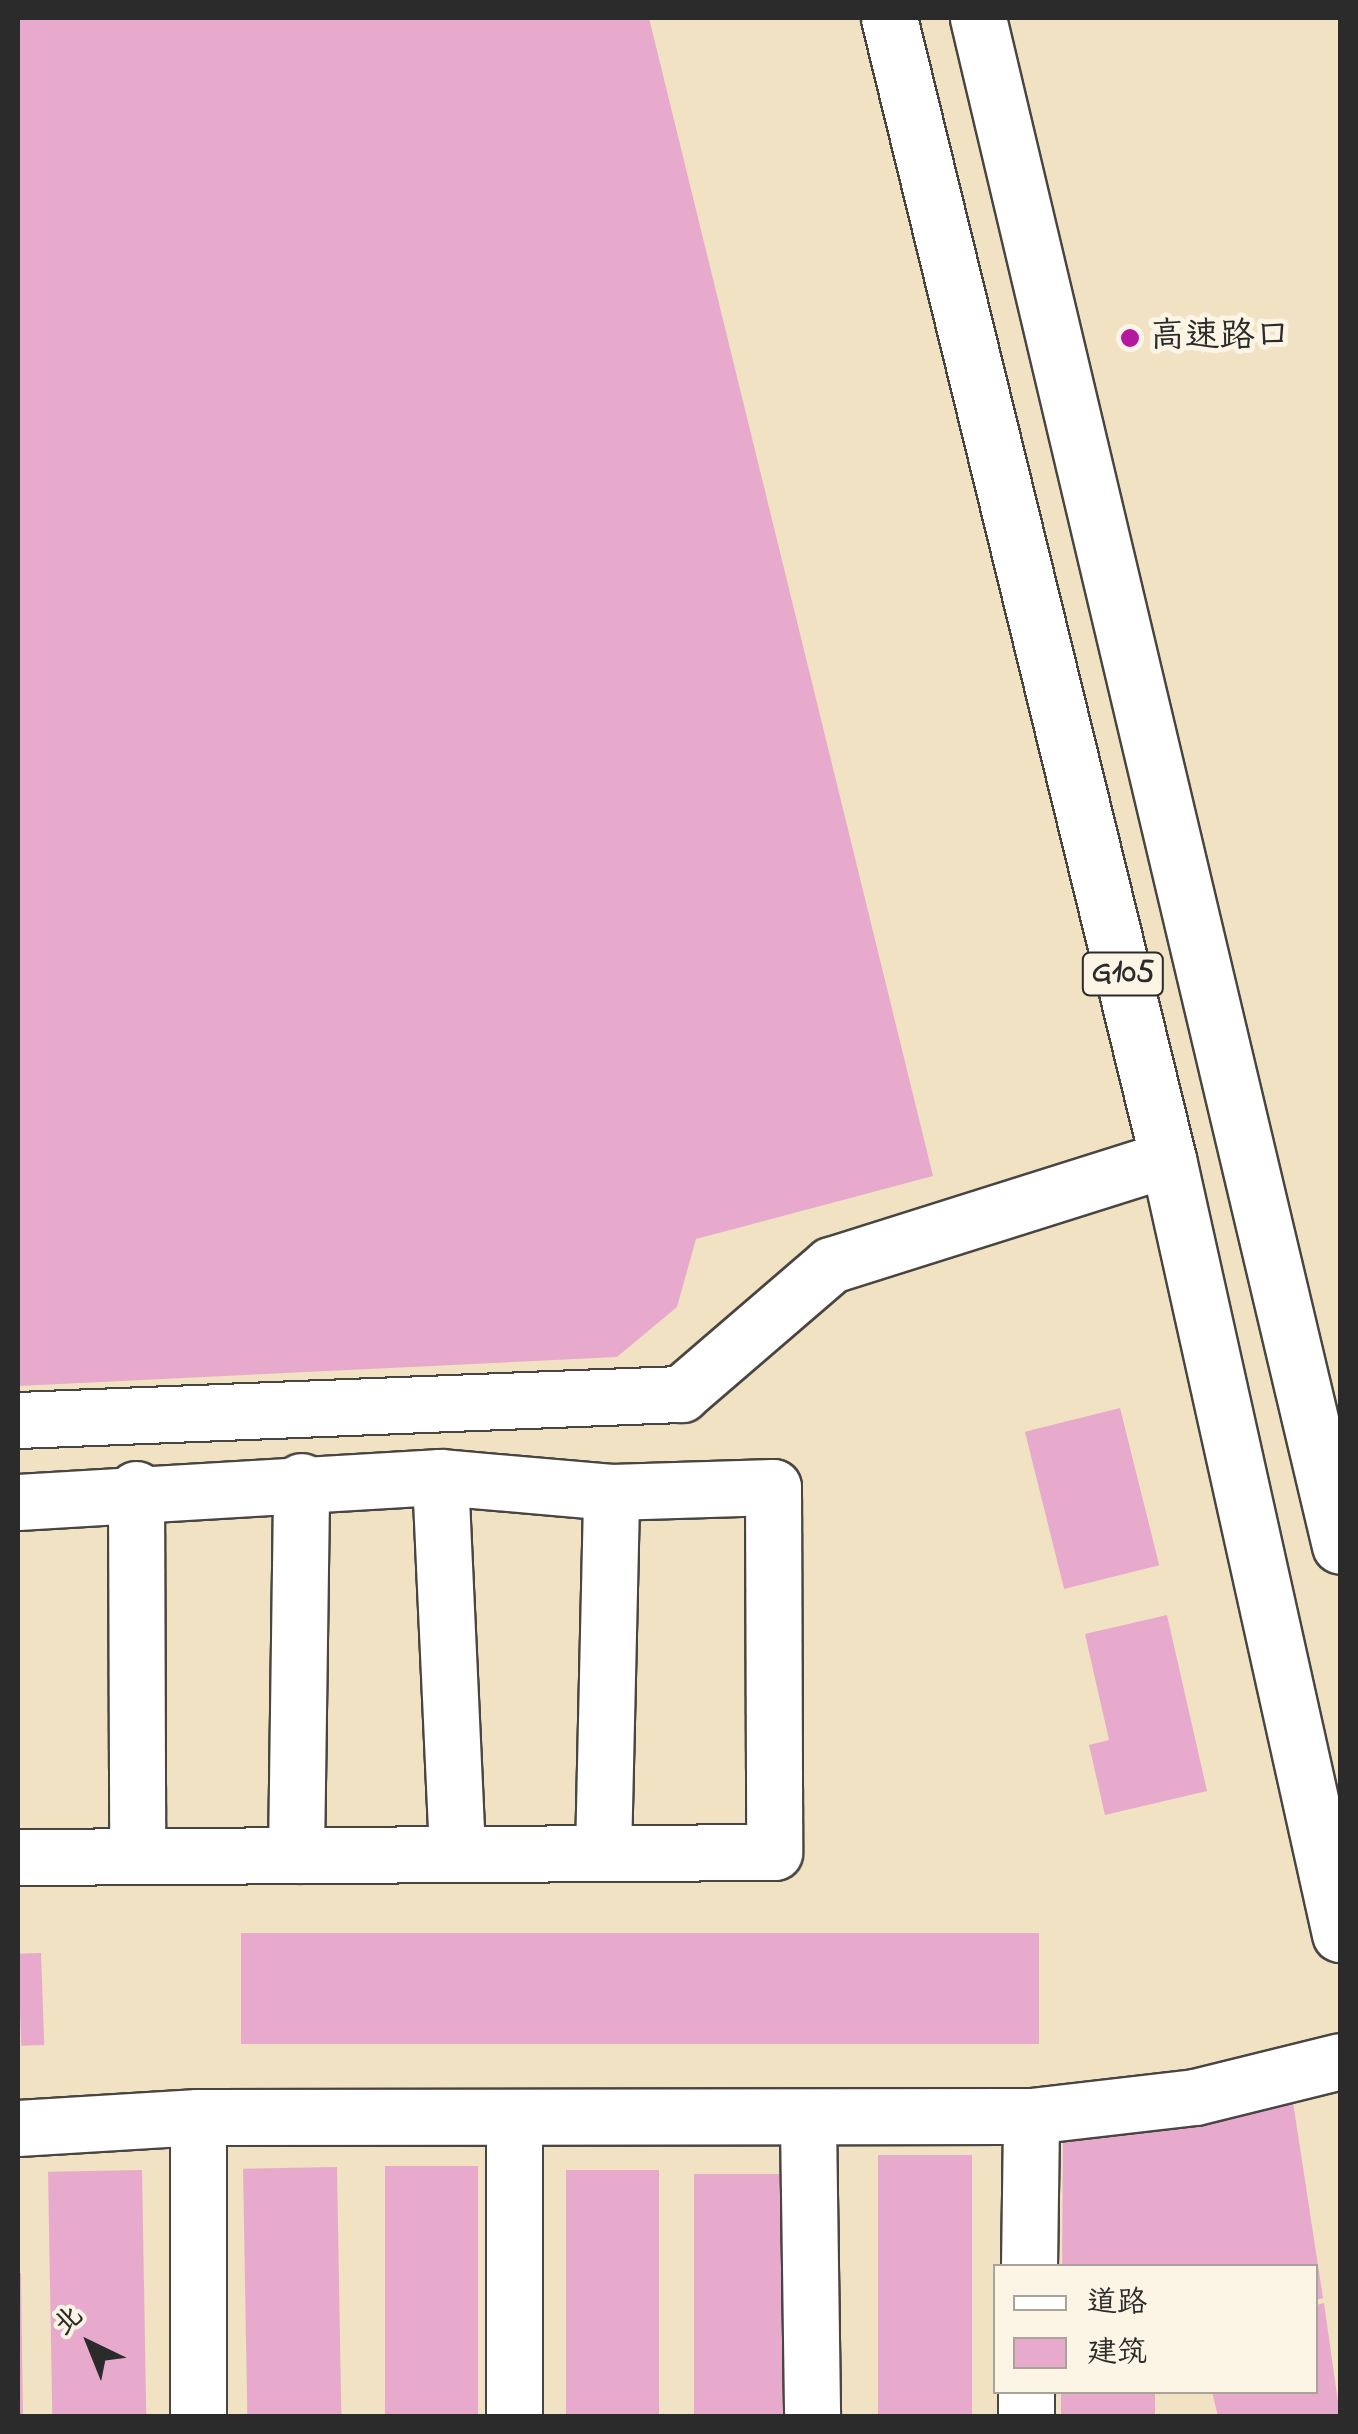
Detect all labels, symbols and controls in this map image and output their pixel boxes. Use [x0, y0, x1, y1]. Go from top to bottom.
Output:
place label: 高速路口 [1150, 317, 1290, 359]
marker: 高速路口 [1119, 327, 1141, 349]
road number: G105 [1080, 947, 1166, 1001]
legend [993, 2264, 1318, 2394]
text: 道路 [1087, 2282, 1147, 2326]
north arrow [40, 2294, 140, 2394]
text: 北 [45, 2297, 93, 2346]
text: 建筑 [1087, 2332, 1147, 2376]

